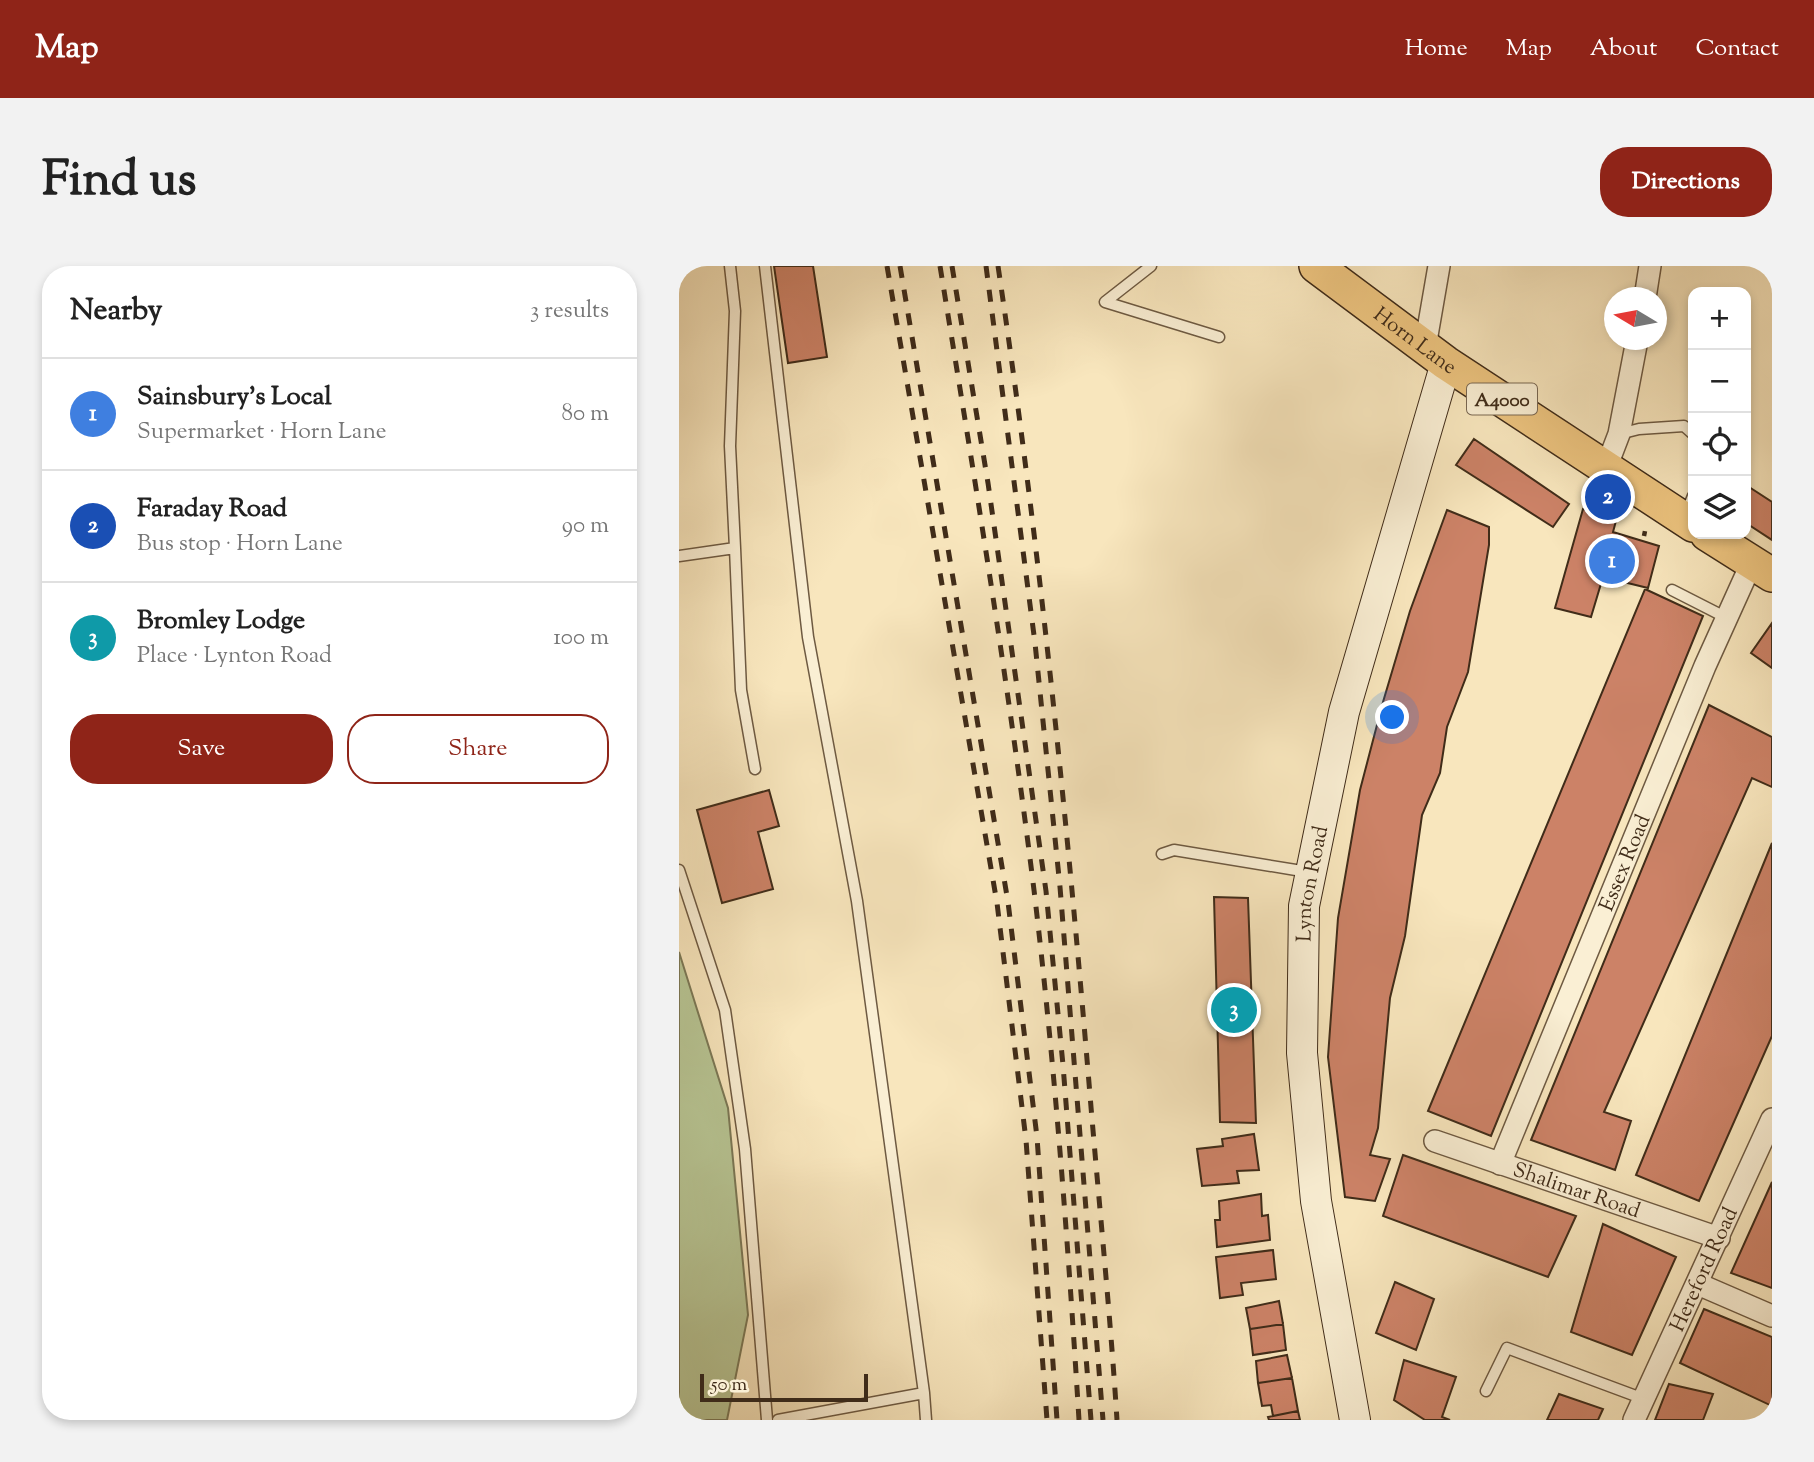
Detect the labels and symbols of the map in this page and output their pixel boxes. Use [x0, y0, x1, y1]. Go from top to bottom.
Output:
north arrow [1604, 287, 1667, 350]
street label: Horn Lane [1366, 301, 1462, 383]
road number: A4000 [1467, 384, 1537, 414]
pin: 2 [1585, 471, 1631, 523]
pin: 1 [1589, 535, 1635, 587]
your location [1375, 700, 1409, 734]
street label: Essex Road [1593, 810, 1659, 916]
street label: Lynton Road [1291, 823, 1337, 942]
pin: 3 [1211, 984, 1257, 1036]
street label: Shalimar Road [1509, 1156, 1644, 1227]
street label: Hereford Road [1663, 1203, 1747, 1337]
scale bar [700, 1371, 868, 1403]

